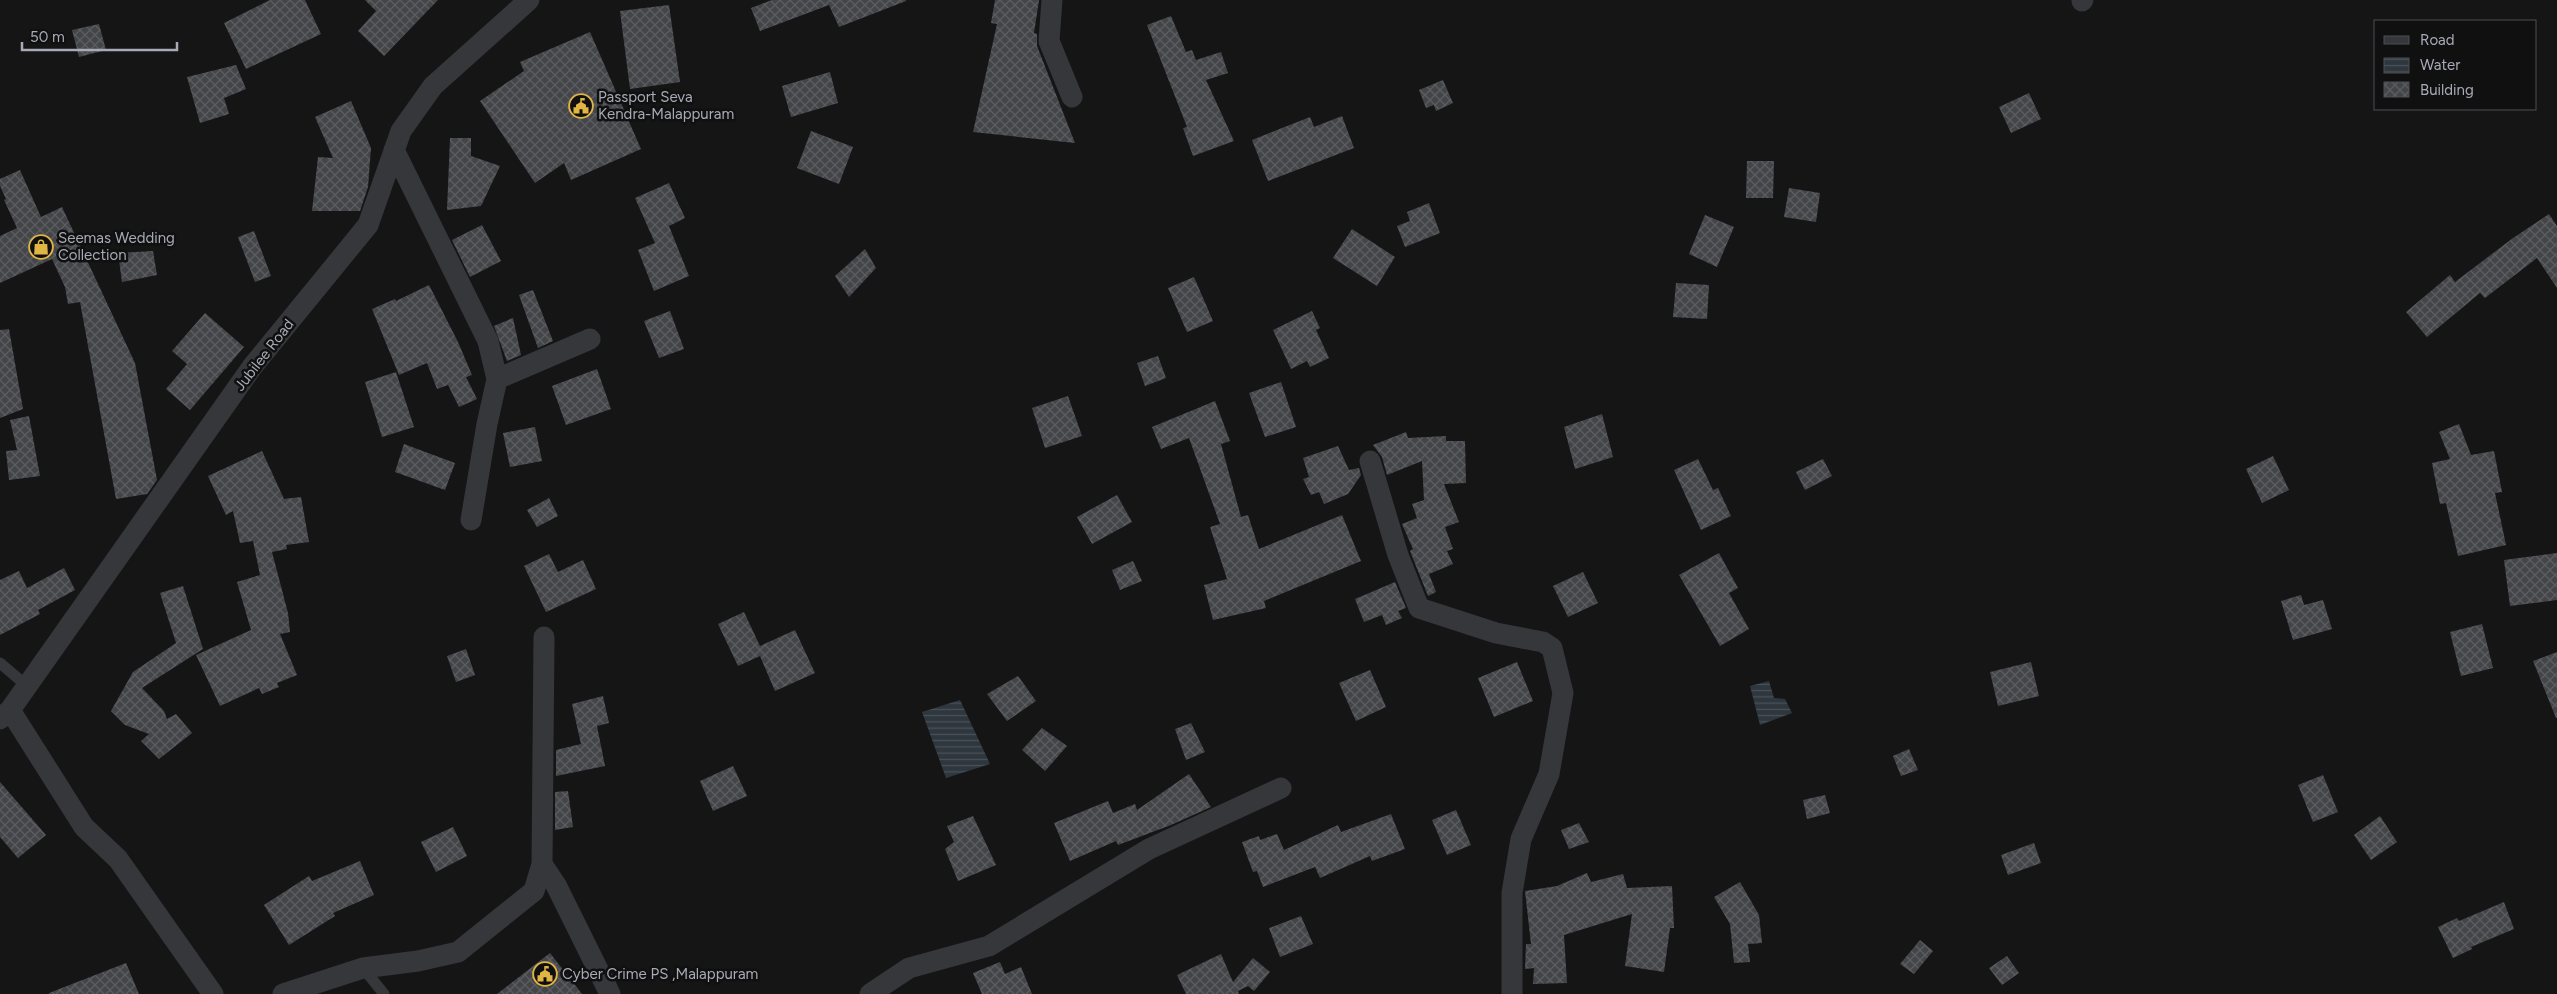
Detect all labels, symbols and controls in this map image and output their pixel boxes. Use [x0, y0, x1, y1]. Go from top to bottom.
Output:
scale bar [22, 20, 178, 52]
legend [2374, 20, 2537, 110]
text: 50 m [30, 28, 65, 46]
text: Road [2420, 31, 2455, 49]
text: Water [2420, 56, 2460, 74]
text: Building [2420, 81, 2474, 99]
place label: Passport Seva Kendra-Malappuram [598, 88, 734, 123]
public building icon: Passport Seva Kendra-Malappuram [568, 93, 594, 119]
place label: Seemas Wedding Collection [58, 229, 175, 264]
shop icon: Seemas Wedding Collection [28, 234, 54, 260]
street label: Jubilee Road [230, 315, 298, 395]
public building icon: Cyber Crime PS ,Malappuram [532, 961, 558, 987]
place label: Cyber Crime PS ,Malappuram [562, 965, 758, 983]

